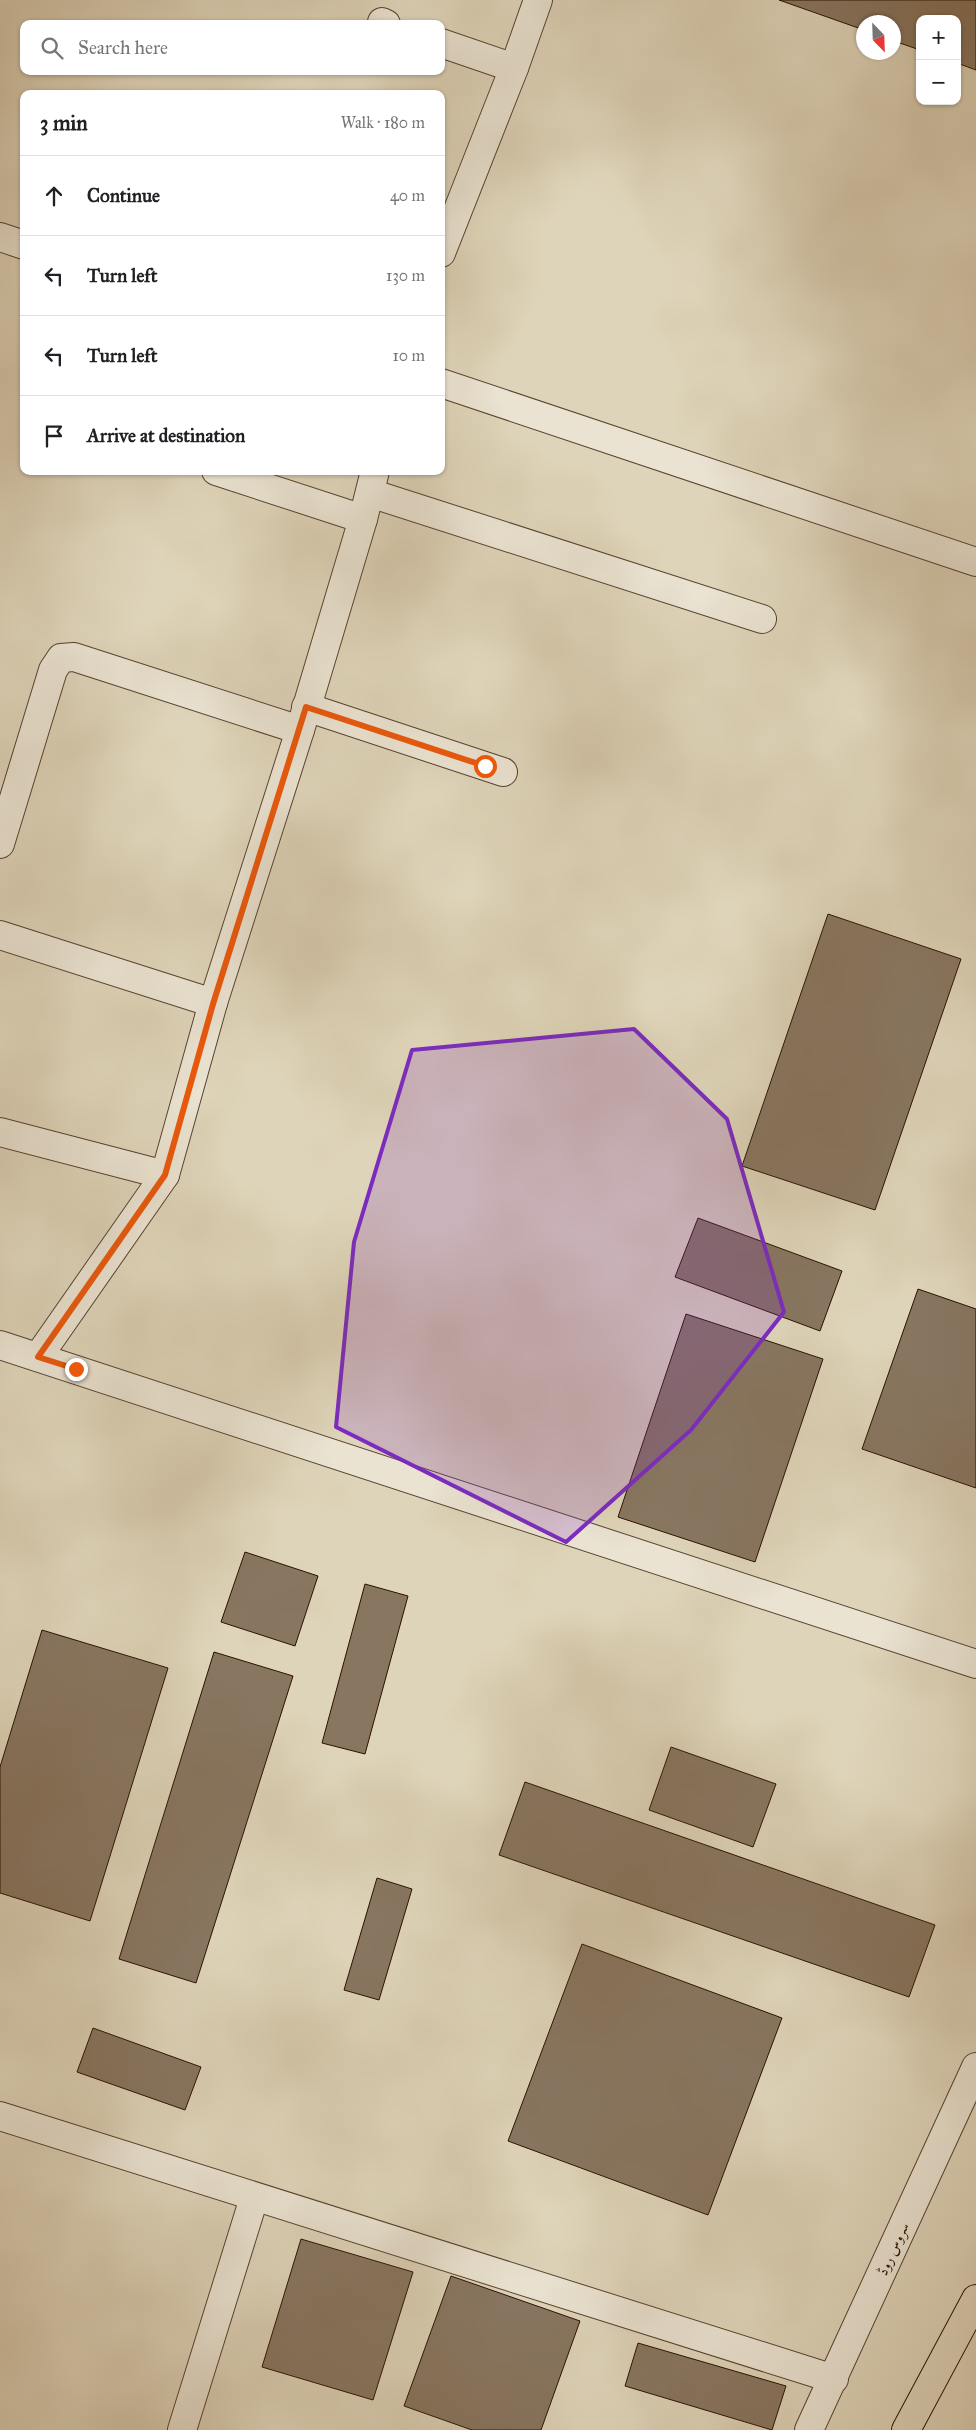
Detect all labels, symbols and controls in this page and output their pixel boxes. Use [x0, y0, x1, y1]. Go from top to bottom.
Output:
north arrow [856, 15, 901, 60]
map controls [916, 15, 961, 105]
button: + [916, 15, 961, 60]
search box [20, 20, 445, 75]
icon: search [38, 34, 66, 62]
text: Search here [78, 36, 168, 59]
button: − [916, 60, 961, 105]
text: 3 min [40, 110, 88, 136]
text: Walk · 180 m [341, 113, 425, 132]
icon: ahead [40, 182, 68, 210]
text: Continue [87, 184, 160, 207]
text: 40 m [390, 186, 425, 205]
icon: left [40, 262, 68, 290]
text: Turn left [87, 264, 157, 287]
text: 130 m [386, 266, 425, 285]
icon: left [40, 342, 68, 370]
text: Turn left [87, 344, 157, 367]
text: 10 m [393, 346, 425, 365]
icon: arrive [40, 422, 68, 450]
text: Arrive at destination [87, 424, 245, 447]
route start [474, 755, 497, 778]
route end [65, 1358, 88, 1381]
street label: سروس روڈ [873, 2220, 914, 2279]

